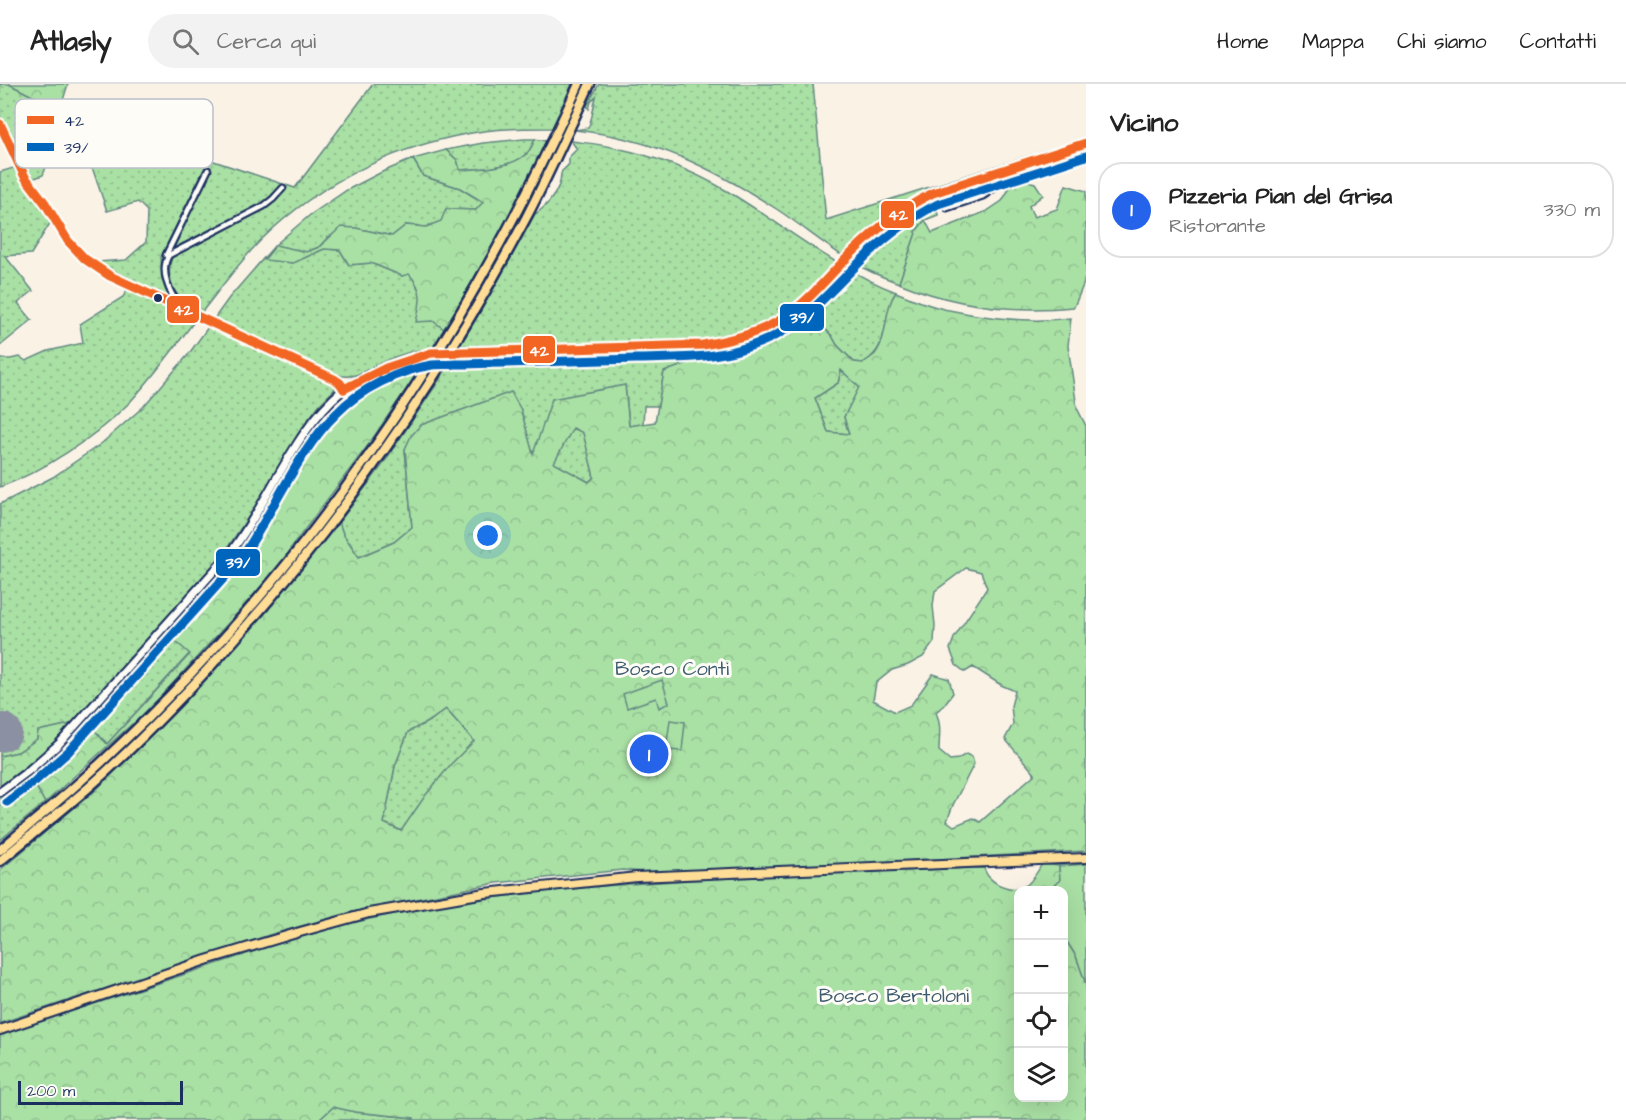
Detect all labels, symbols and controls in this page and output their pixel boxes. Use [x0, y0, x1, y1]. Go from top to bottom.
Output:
search box [148, 14, 568, 68]
text: Atlasly [30, 22, 112, 61]
icon: search [169, 25, 202, 58]
text: Cerca qui [217, 26, 316, 57]
text: Home [1217, 27, 1269, 56]
text: Mappa [1302, 27, 1364, 56]
text: Chi siamo [1397, 27, 1486, 56]
text: Contatti [1519, 27, 1596, 56]
legend [15, 99, 213, 168]
text: Vicino [1110, 105, 1178, 141]
text: 42 [64, 110, 84, 132]
text: 39/ [64, 137, 89, 159]
text: Pizzeria Pian del Grisa [1169, 181, 1392, 212]
text: 1 [1130, 196, 1133, 224]
text: 330 m [1543, 196, 1600, 224]
line badge: 42 [880, 200, 915, 229]
text: 42 [888, 204, 909, 226]
text: Ristorante [1169, 212, 1266, 240]
unlabelled marker [152, 292, 164, 304]
line badge: 42 [166, 295, 200, 324]
text: 42 [173, 299, 194, 321]
line badge: 39/ [779, 303, 825, 332]
text: 39/ [789, 307, 815, 329]
line badge: 42 [522, 335, 556, 364]
text: 42 [529, 340, 550, 362]
your location [473, 521, 502, 550]
line badge: 39/ [215, 548, 261, 577]
text: 39/ [225, 552, 251, 574]
park label: Bosco Conti [615, 655, 729, 683]
pin: 1 [630, 732, 668, 776]
map controls [1014, 886, 1068, 1102]
button: + [1014, 886, 1068, 940]
button: − [1014, 940, 1068, 994]
park label: Bosco Bertoloni [819, 982, 969, 1010]
button: locate [1014, 994, 1068, 1048]
button: layers [1014, 1048, 1068, 1102]
scale bar [18, 1078, 183, 1106]
text: 200 m [27, 1080, 75, 1102]

